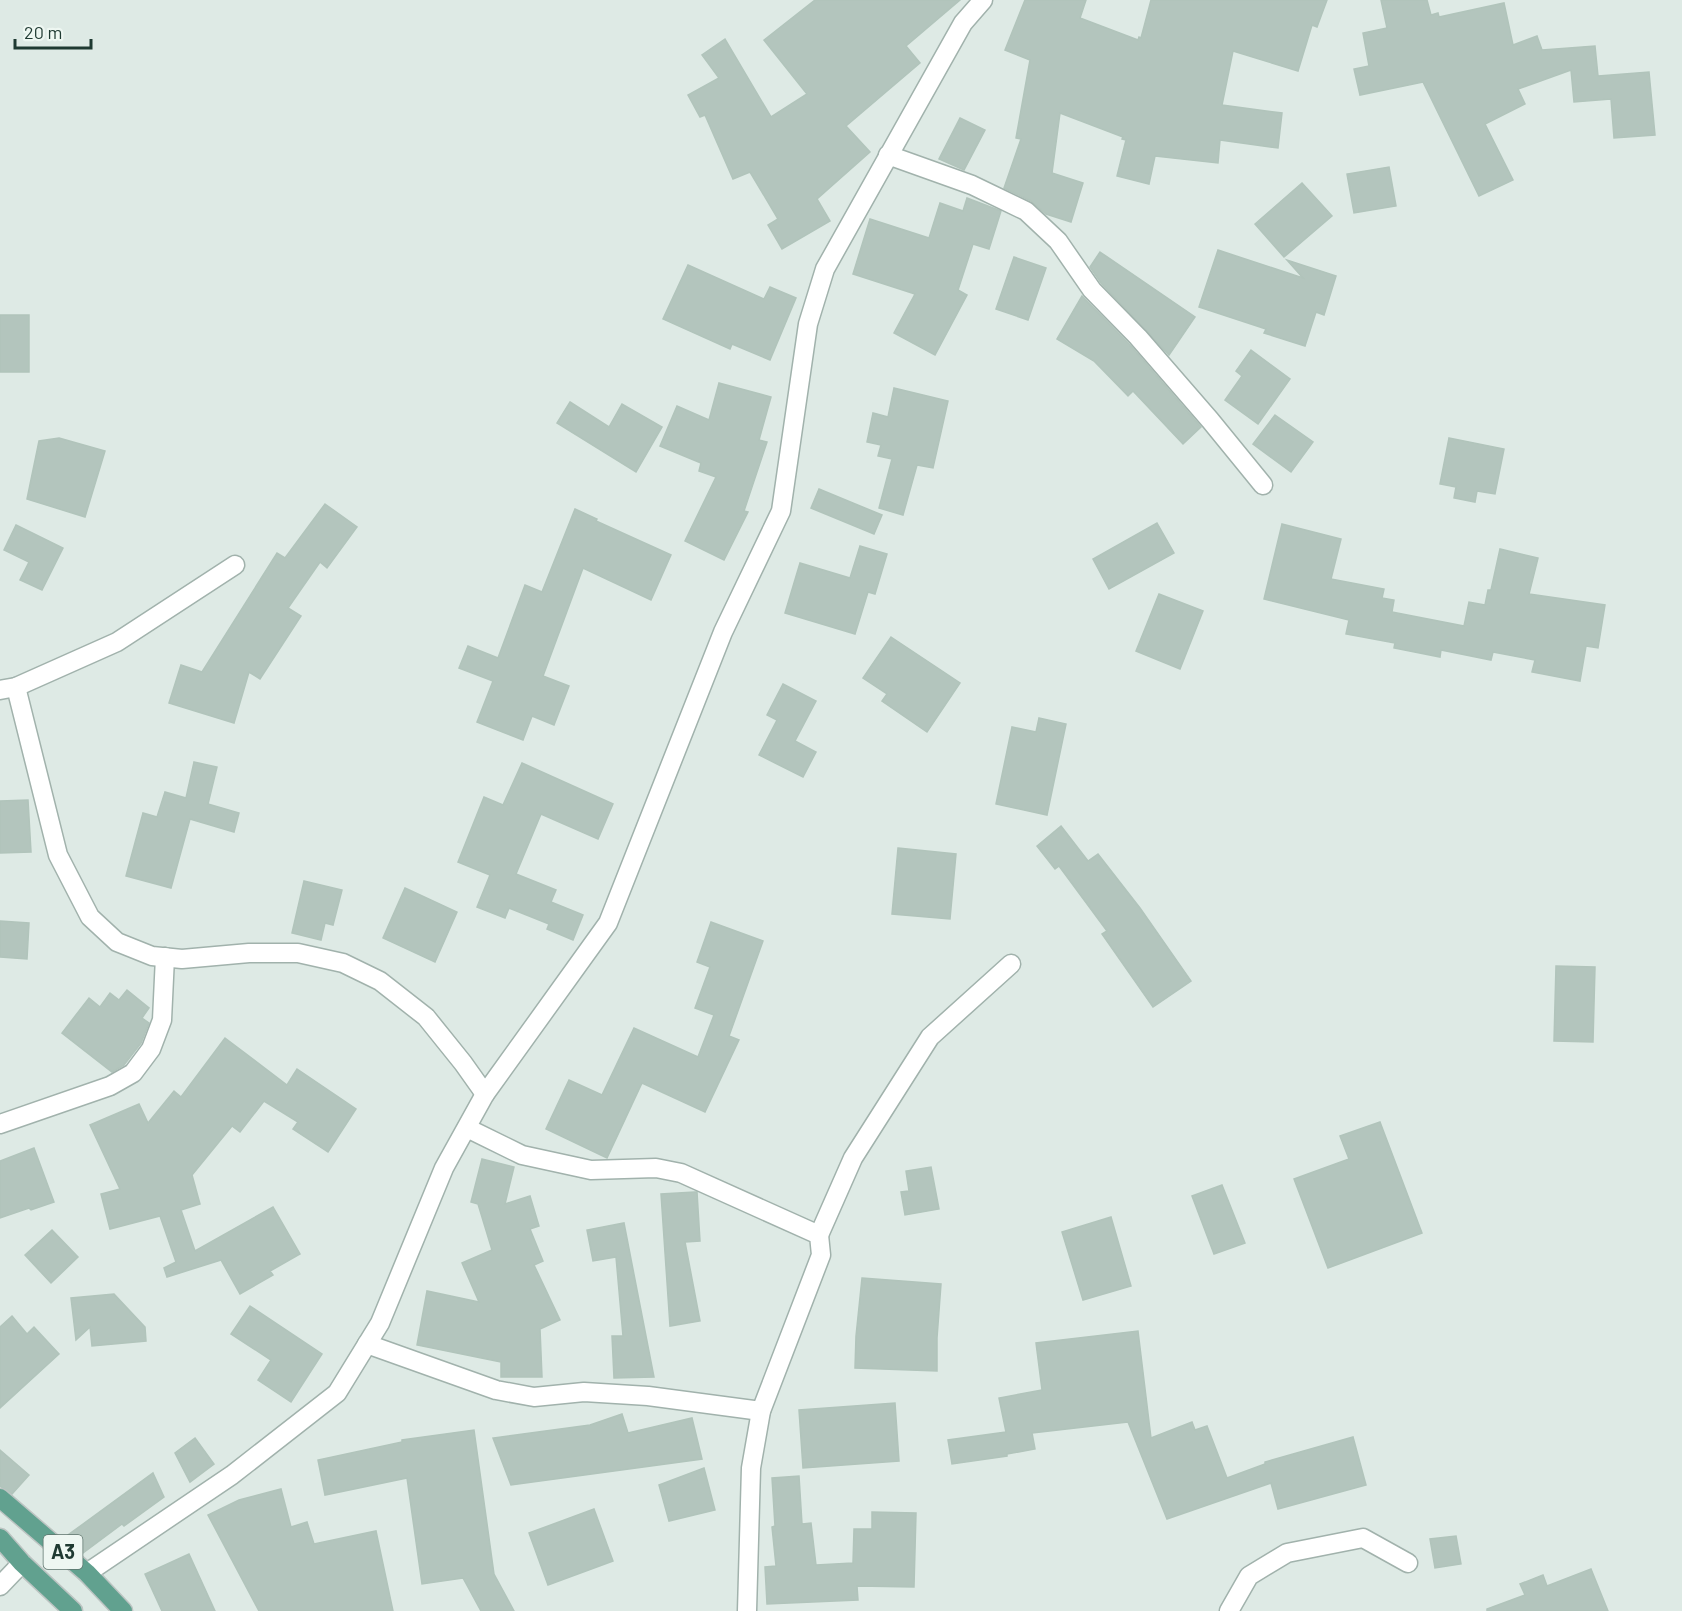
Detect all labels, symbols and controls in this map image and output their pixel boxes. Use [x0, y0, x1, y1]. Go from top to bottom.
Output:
scale bar [15, 12, 92, 50]
text: 20 m [24, 21, 62, 43]
road number: A3 [44, 1535, 82, 1569]

